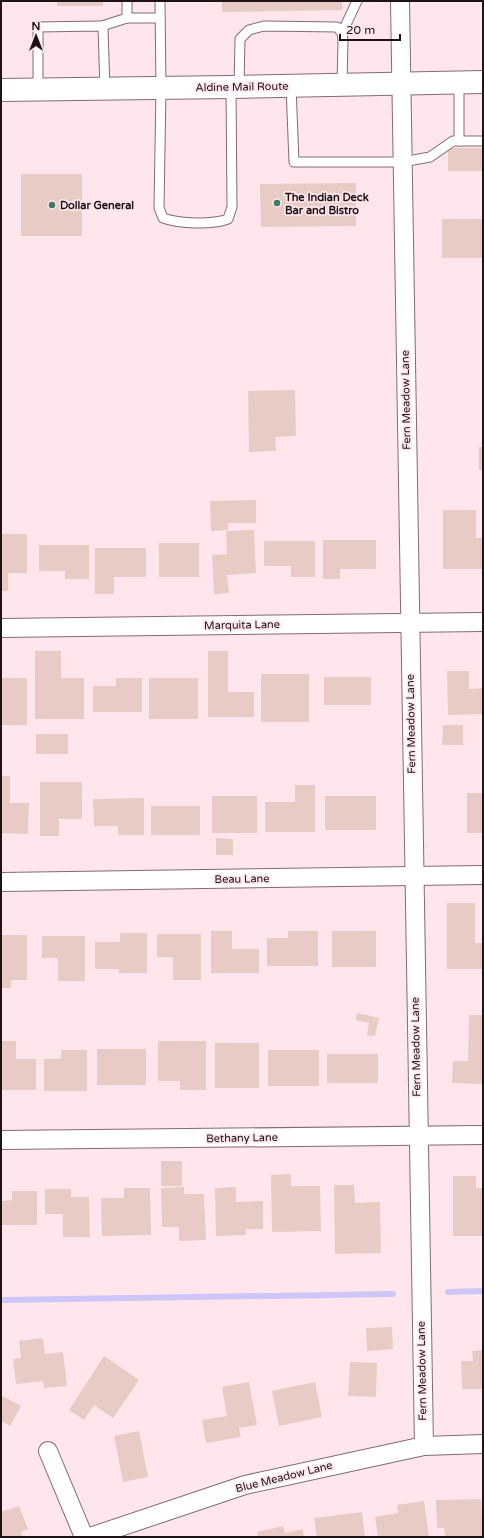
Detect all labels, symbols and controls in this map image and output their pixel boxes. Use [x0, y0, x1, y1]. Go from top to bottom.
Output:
north arrow [16, 16, 56, 56]
scale bar [340, 16, 400, 42]
text: N [32, 20, 40, 33]
text: 20 m [346, 23, 375, 37]
street label: Aldine Mail Route [195, 80, 289, 94]
place label: The Indian Deck Bar and Bistro [284, 191, 369, 217]
marker: The Indian Deck Bar and Bistro [272, 198, 282, 208]
place label: Dollar General [60, 199, 134, 212]
marker: Dollar General [47, 200, 57, 210]
street label: Fern Meadow Lane [399, 350, 413, 450]
street label: Marquita Lane [204, 618, 280, 632]
street label: Fern Meadow Lane [404, 674, 418, 774]
street label: Beau Lane [214, 872, 270, 886]
street label: Fern Meadow Lane [409, 997, 423, 1097]
street label: Bethany Lane [206, 1131, 278, 1145]
street label: Fern Meadow Lane [415, 1321, 429, 1421]
street label: Blue Meadow Lane [234, 1459, 334, 1495]

